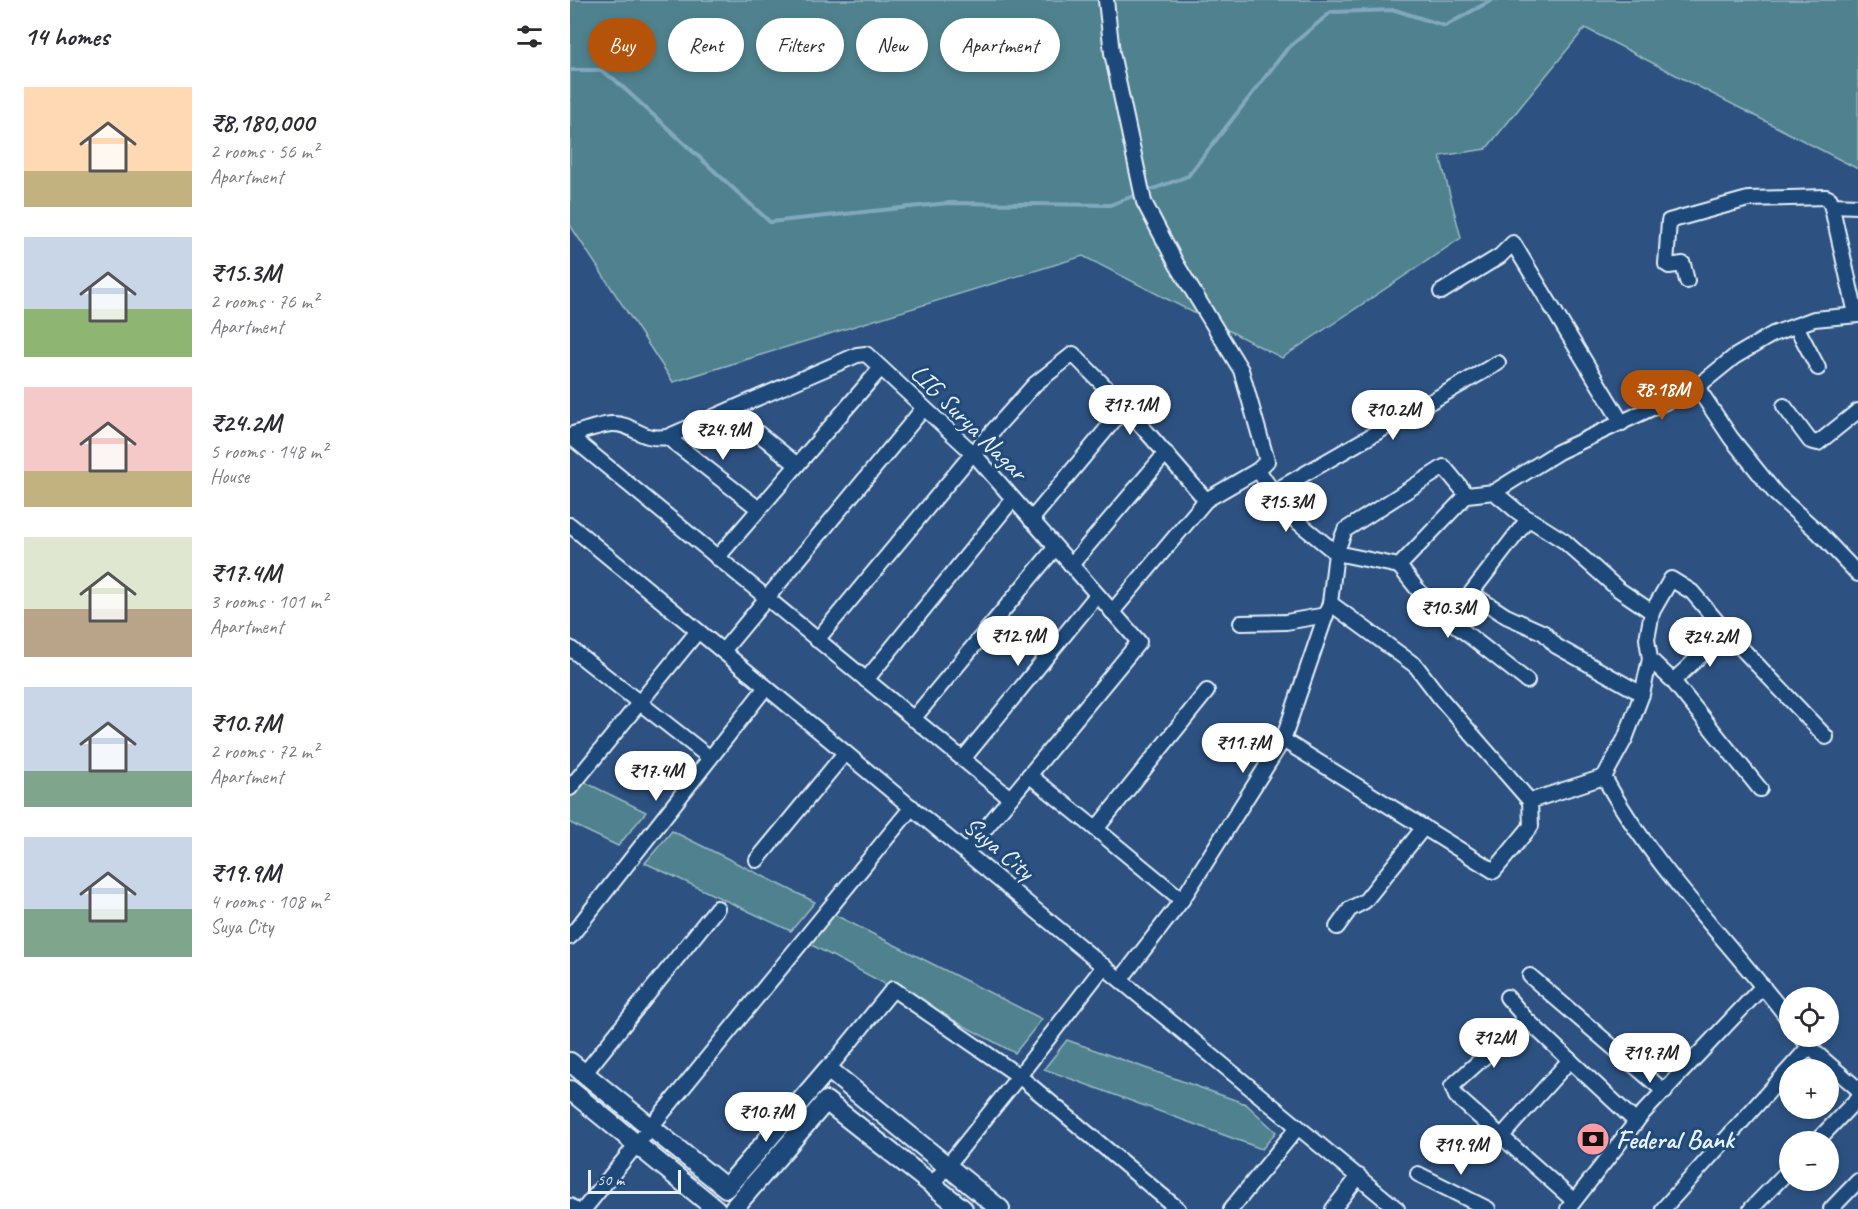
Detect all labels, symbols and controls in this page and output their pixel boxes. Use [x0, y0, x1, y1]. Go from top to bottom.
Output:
chip: Buy [588, 18, 656, 72]
chip: Rent [668, 18, 744, 72]
chip: Filters [756, 18, 844, 72]
chip: New [856, 18, 928, 72]
chip: Apartment [940, 18, 1060, 72]
text: 14 homes [24, 20, 109, 53]
icon: filters [513, 20, 546, 53]
text: ₹8,180,000 [210, 106, 314, 139]
icon: home [72, 111, 144, 183]
text: 2 rooms · 56 m² [210, 139, 318, 164]
text: Apartment [210, 164, 283, 189]
text: ₹15.3M [210, 256, 281, 289]
icon: home [72, 261, 144, 333]
text: 2 rooms · 76 m² [210, 289, 318, 314]
text: Apartment [210, 314, 283, 339]
street label: LIG Surya Nagar [903, 356, 1036, 489]
pin: ₹8.18M [1613, 370, 1711, 421]
text: ₹8.18M [1635, 377, 1689, 402]
pin: ₹17.1M [1081, 385, 1179, 436]
pin: ₹10.2M [1344, 390, 1442, 441]
text: ₹17.1M [1103, 392, 1157, 417]
text: ₹10.2M [1366, 397, 1420, 422]
text: ₹24.2M [210, 406, 281, 439]
pin: ₹24.9M [674, 410, 772, 461]
icon: home [72, 411, 144, 483]
text: ₹24.9M [696, 417, 750, 442]
text: 5 rooms · 148 m² [210, 439, 327, 464]
text: House [210, 464, 249, 489]
pin: ₹15.3M [1237, 482, 1335, 533]
text: ₹15.3M [1259, 489, 1313, 514]
text: ₹17.4M [210, 556, 281, 589]
icon: home [72, 561, 144, 633]
pin: ₹10.3M [1399, 588, 1497, 639]
text: 3 rooms · 101 m² [210, 589, 327, 614]
text: ₹10.3M [1421, 595, 1475, 620]
text: Apartment [210, 614, 283, 639]
pin: ₹12.9M [969, 616, 1067, 667]
pin: ₹24.2M [1661, 617, 1759, 668]
text: ₹12.9M [991, 623, 1045, 648]
text: ₹24.2M [1683, 624, 1737, 649]
text: ₹10.7M [210, 706, 281, 739]
icon: home [72, 711, 144, 783]
pin: ₹11.7M [1194, 723, 1292, 774]
text: ₹11.7M [1216, 730, 1270, 755]
text: 2 rooms · 72 m² [210, 739, 318, 764]
pin: ₹17.4M [607, 751, 705, 802]
text: ₹17.4M [629, 758, 683, 783]
text: Apartment [210, 764, 283, 789]
street label: Suya City [957, 809, 1043, 888]
text: ₹19.9M [210, 856, 280, 889]
icon: home [72, 861, 144, 933]
text: 4 rooms · 108 m² [210, 889, 327, 914]
text: Suya City [210, 914, 273, 939]
map controls [1779, 987, 1839, 1191]
button: locate [1779, 987, 1839, 1047]
pin: ₹12M [1458, 1018, 1530, 1069]
text: ₹12M [1473, 1025, 1515, 1050]
pin: ₹19.7M [1601, 1033, 1699, 1084]
text: ₹19.7M [1623, 1040, 1677, 1065]
button: + [1779, 1059, 1839, 1119]
pin: ₹10.7M [717, 1092, 815, 1143]
text: ₹10.7M [739, 1099, 793, 1124]
bank icon: Federal Bank [1575, 1121, 1611, 1157]
place label: Federal Bank [1616, 1123, 1736, 1156]
pin: ₹19.9M [1412, 1125, 1510, 1176]
button: − [1779, 1131, 1839, 1191]
text: ₹19.9M [1434, 1132, 1488, 1157]
scale bar [588, 1167, 681, 1194]
text: 50 m [597, 1170, 624, 1190]

